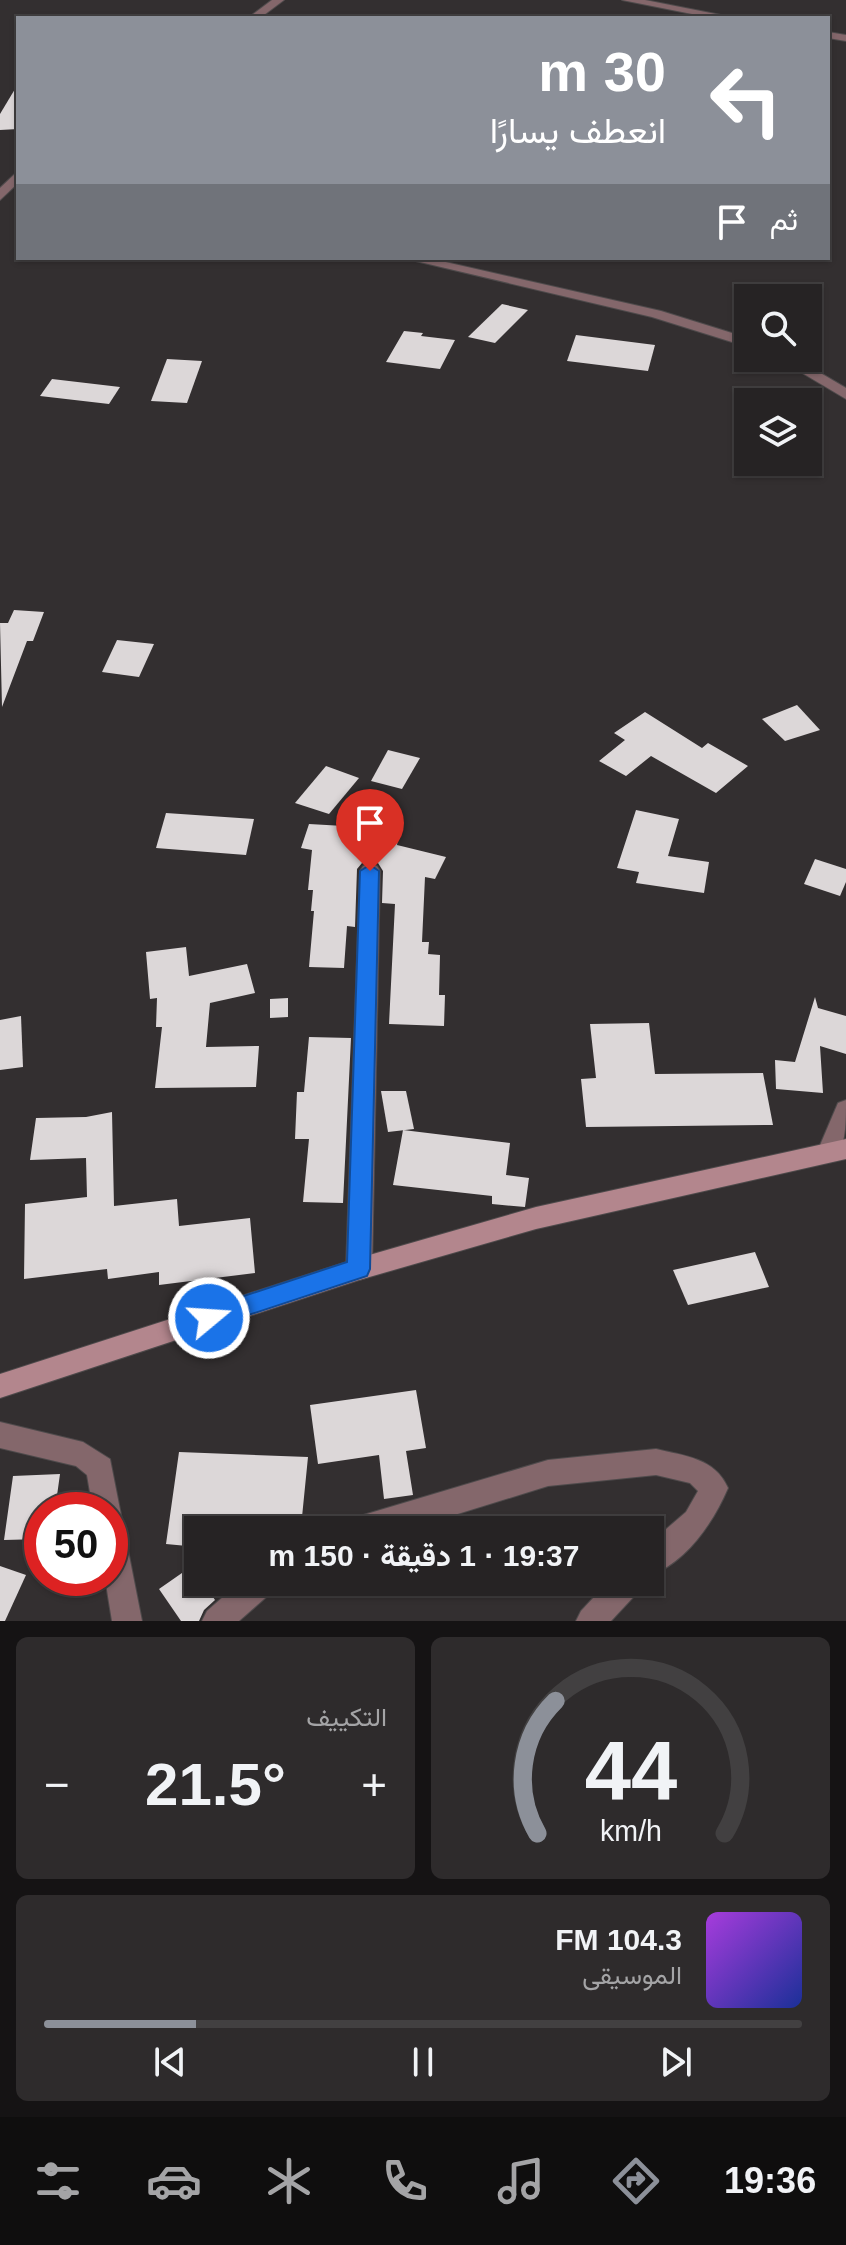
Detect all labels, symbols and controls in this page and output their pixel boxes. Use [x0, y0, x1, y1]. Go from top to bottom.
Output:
text: 30 m [538, 40, 666, 103]
icon: left [694, 48, 798, 152]
text: انعطف يسارًا [490, 110, 666, 151]
icon: arrive [710, 200, 754, 244]
text: ثم [770, 203, 798, 236]
map controls [734, 284, 822, 476]
button: search [734, 284, 822, 372]
button: layers [734, 388, 822, 476]
pin [336, 789, 404, 871]
icon: arrive [348, 801, 392, 845]
position arrow [167, 1276, 251, 1360]
speed limit sign: 50 [24, 1492, 128, 1596]
text: 19:37 · 1 دقيقة · 150 m [269, 1539, 579, 1572]
text: التكييف [306, 1702, 387, 1732]
text: 44 [584, 1725, 677, 1818]
text: 21.5° [145, 1751, 286, 1818]
text: − [44, 1760, 70, 1809]
text: + [361, 1760, 387, 1809]
text: km/h [600, 1815, 661, 1847]
text: 104.3 FM [555, 1923, 682, 1956]
text: الموسيقى [582, 1960, 682, 1990]
icon: previous [148, 2040, 192, 2084]
icon: pause [401, 2040, 445, 2084]
icon: next [654, 2040, 698, 2084]
icon: filters [30, 2153, 86, 2209]
icon: car [146, 2153, 202, 2209]
icon: climate [261, 2153, 317, 2209]
icon: phone [377, 2153, 433, 2209]
icon: music [493, 2153, 549, 2209]
icon: directions [608, 2153, 664, 2209]
text: 19:36 [724, 2160, 816, 2201]

